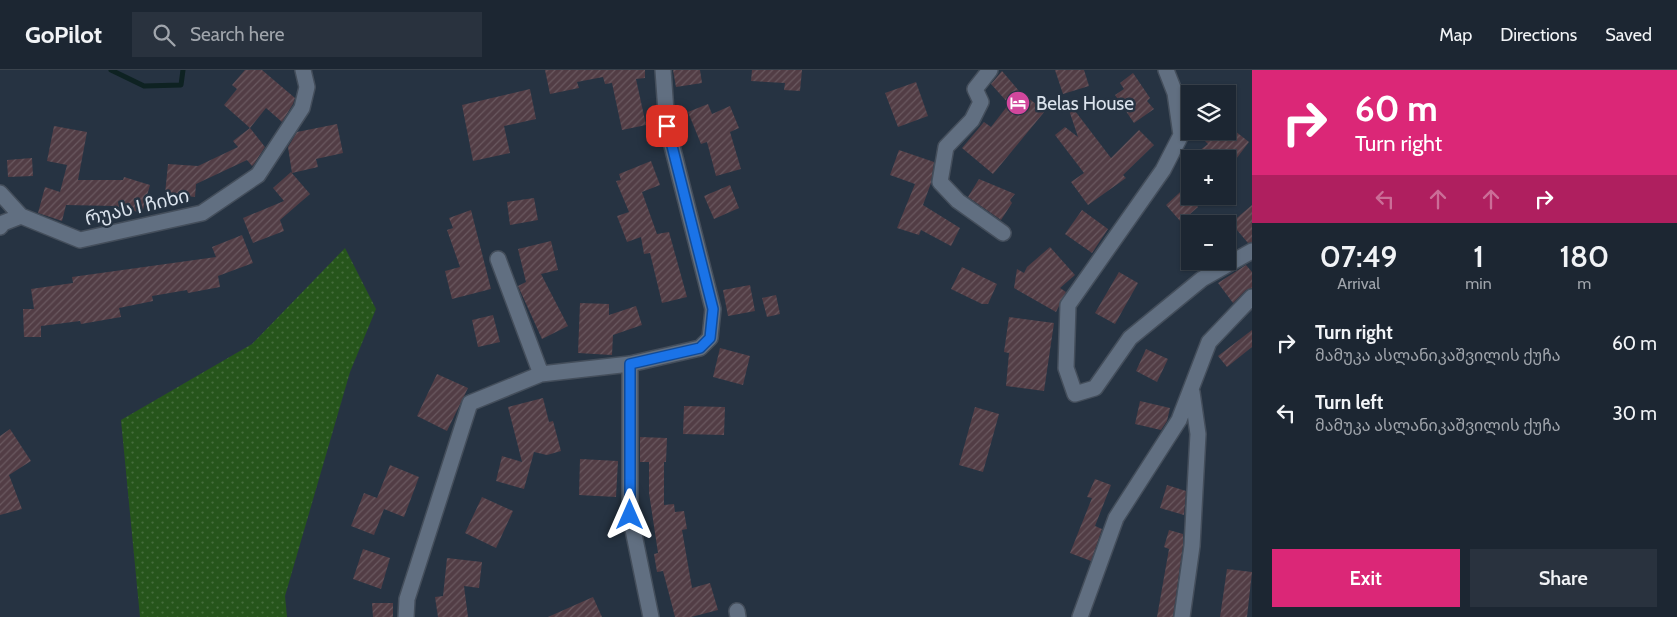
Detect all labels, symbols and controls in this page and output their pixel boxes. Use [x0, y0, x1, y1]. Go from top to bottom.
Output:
search box [132, 12, 482, 57]
text: GoPilot [25, 20, 102, 49]
icon: search [150, 21, 178, 49]
text: Search here [190, 23, 284, 46]
text: Map [1439, 24, 1472, 46]
text: Directions [1500, 24, 1577, 46]
text: Saved [1605, 24, 1652, 46]
map controls [1181, 85, 1236, 270]
button: layers [1181, 85, 1236, 140]
text: 60 m [1355, 87, 1438, 130]
hotel icon: Belas House [1005, 90, 1031, 116]
icon: right [1272, 90, 1337, 155]
place label: Belas House [1036, 92, 1134, 115]
pin [646, 105, 688, 147]
icon: arrive [653, 112, 681, 140]
text: Turn right [1355, 130, 1442, 157]
button: + [1181, 150, 1236, 205]
street label: რუას I ჩიხი [83, 184, 191, 230]
icon: left [1371, 185, 1399, 213]
icon: ahead [1424, 185, 1452, 213]
icon: ahead [1477, 185, 1505, 213]
icon: right [1530, 185, 1558, 213]
button: − [1181, 215, 1236, 270]
text: 07:49 [1320, 238, 1398, 275]
text: 1 [1473, 238, 1484, 275]
text: 180 [1559, 238, 1609, 275]
text: Arrival [1337, 274, 1380, 293]
text: min [1465, 274, 1492, 293]
text: m [1577, 274, 1591, 293]
text: Turn right [1315, 321, 1393, 344]
icon: right [1272, 329, 1300, 357]
text: 60 m [1612, 332, 1657, 355]
text: მამუკა ასლანიკაშვილის ქუჩა [1315, 346, 1561, 365]
text: Turn left [1315, 391, 1383, 414]
icon: left [1272, 399, 1300, 427]
text: 30 m [1613, 402, 1657, 425]
text: მამუკა ასლანიკაშვილის ქუჩა [1315, 416, 1561, 435]
position arrow [603, 488, 655, 540]
button: Exit [1272, 549, 1460, 607]
button: Share [1470, 549, 1657, 607]

